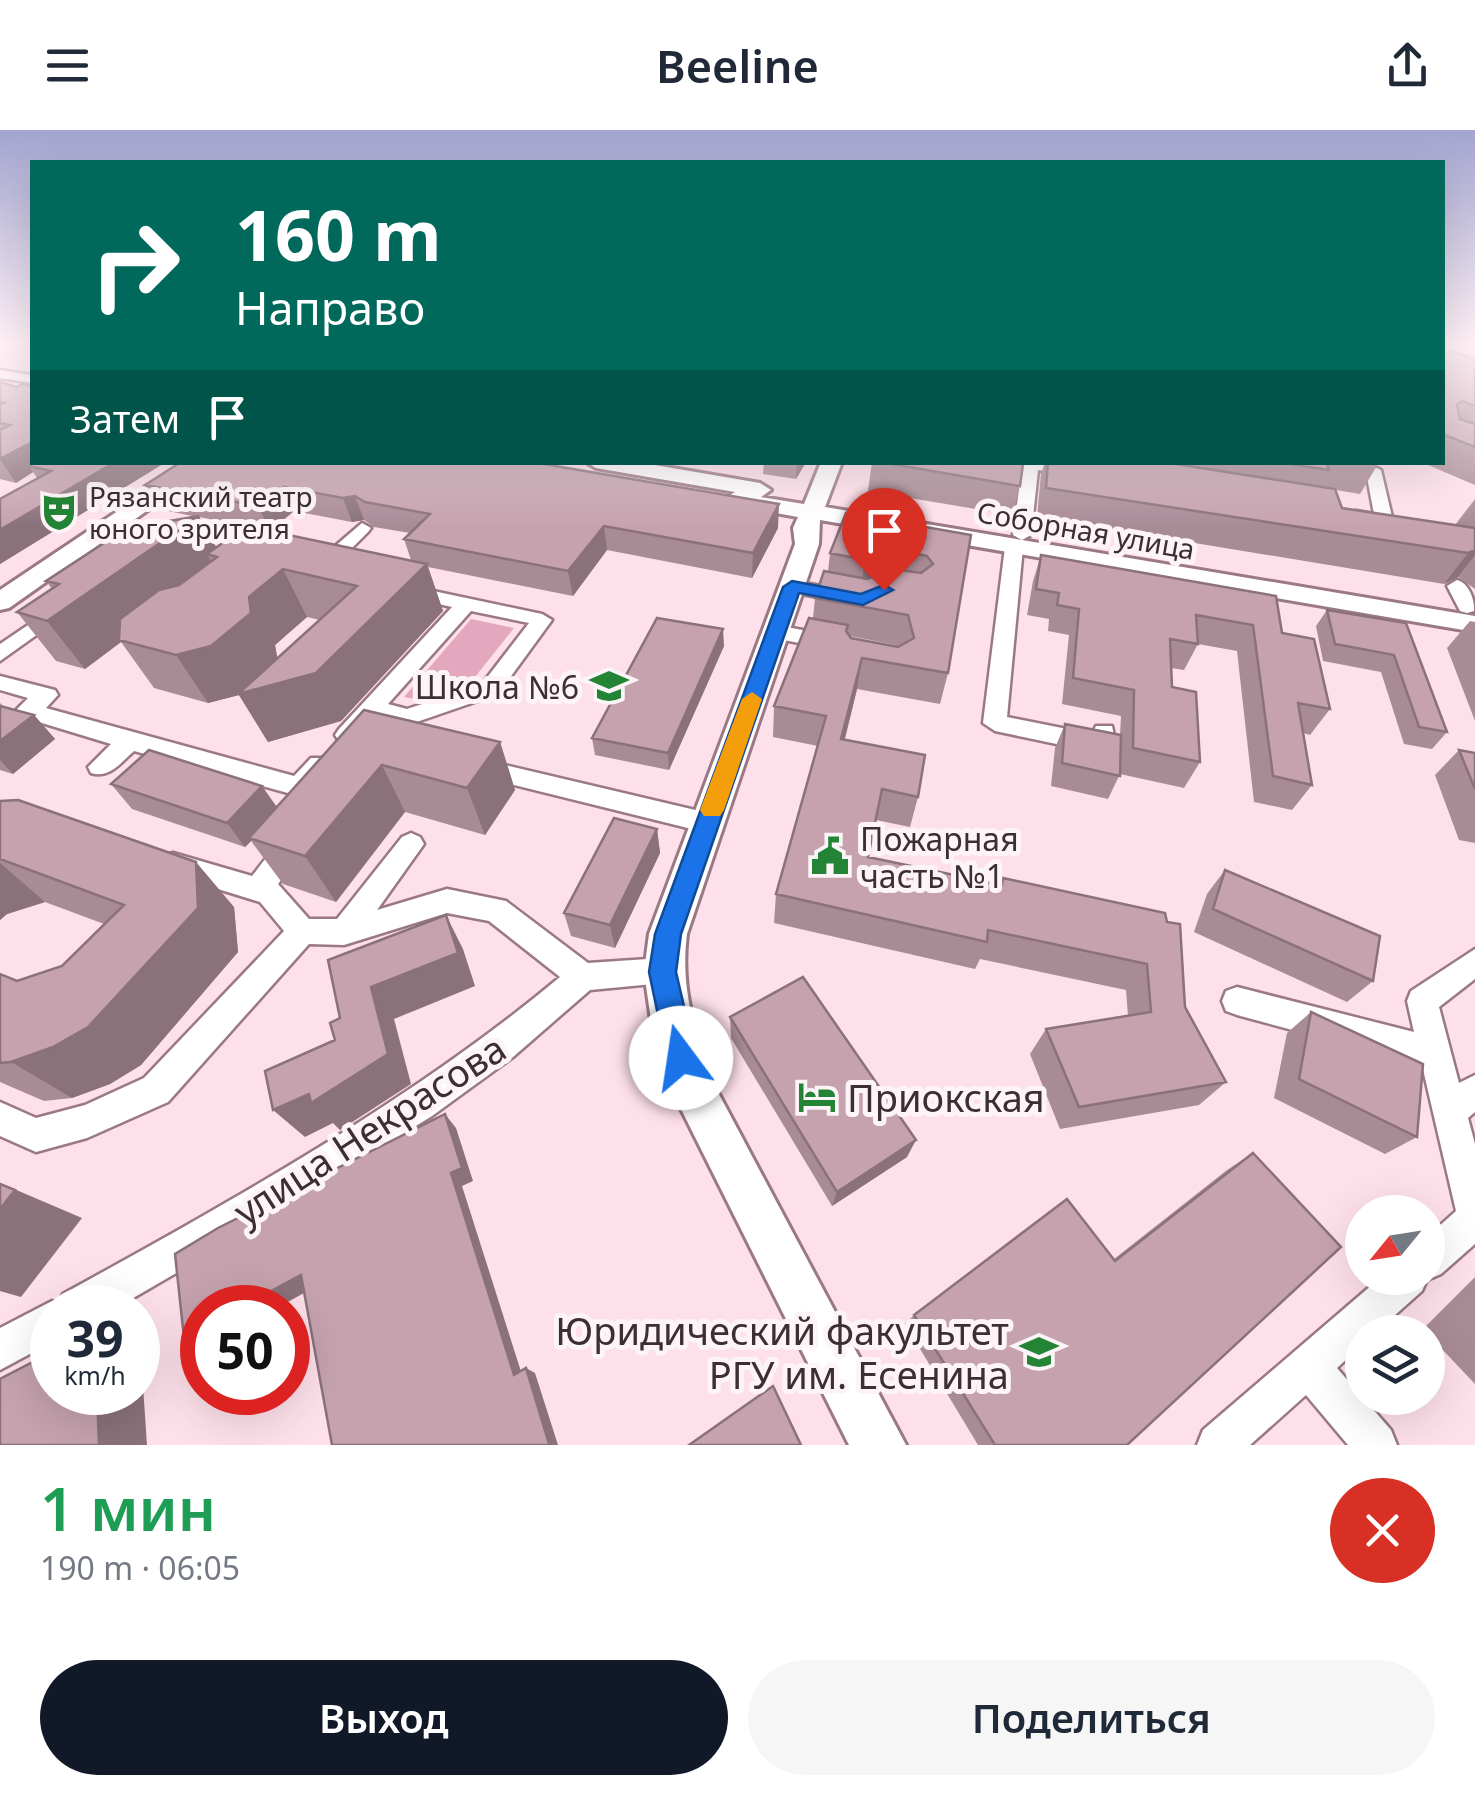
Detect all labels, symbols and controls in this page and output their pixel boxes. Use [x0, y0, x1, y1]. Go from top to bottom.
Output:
text: Beeline [656, 35, 819, 96]
icon: menu [40, 38, 95, 93]
icon: share [1380, 38, 1435, 93]
text: 160 m [235, 186, 442, 282]
icon: right [70, 200, 200, 330]
text: Направо [235, 277, 425, 338]
icon: arrive [200, 390, 255, 445]
text: Затем [70, 392, 180, 444]
place label: Рязанский театр юного зрителя [89, 477, 312, 547]
pin [842, 488, 927, 591]
theatre icon: Рязанский театр юного зрителя [38, 491, 80, 533]
street label: Соборная улица [974, 492, 1198, 568]
icon: arrive [857, 503, 912, 558]
place label: Школа №6 [415, 665, 579, 708]
school or university icon: Школа №6 [588, 665, 630, 707]
place label: Пожарная часть №1 [860, 817, 1019, 897]
public building icon: Пожарная часть №1 [809, 835, 851, 877]
position arrow [629, 1006, 733, 1110]
street label: улица Некрасова [223, 1021, 515, 1237]
place label: Приокская [847, 1071, 1045, 1123]
hotel icon: Приокская [796, 1076, 838, 1118]
north arrow [1345, 1195, 1445, 1295]
map controls [1345, 1195, 1445, 1415]
speed limit sign: 50 [180, 1285, 310, 1415]
text: 39 [66, 1304, 124, 1372]
place label: Юридический факультет РГУ им. Есенина [555, 1304, 1009, 1400]
button: layers [1345, 1315, 1445, 1415]
school or university icon: Юридический факультет РГУ им. Есенина [1018, 1331, 1060, 1373]
text: km/h [64, 1358, 126, 1392]
text: 1 мин [40, 1467, 216, 1549]
button: close [1330, 1478, 1435, 1583]
text: 190 m · 06:05 [40, 1546, 240, 1589]
button: Выход [40, 1660, 728, 1775]
button: Поделиться [748, 1660, 1435, 1775]

